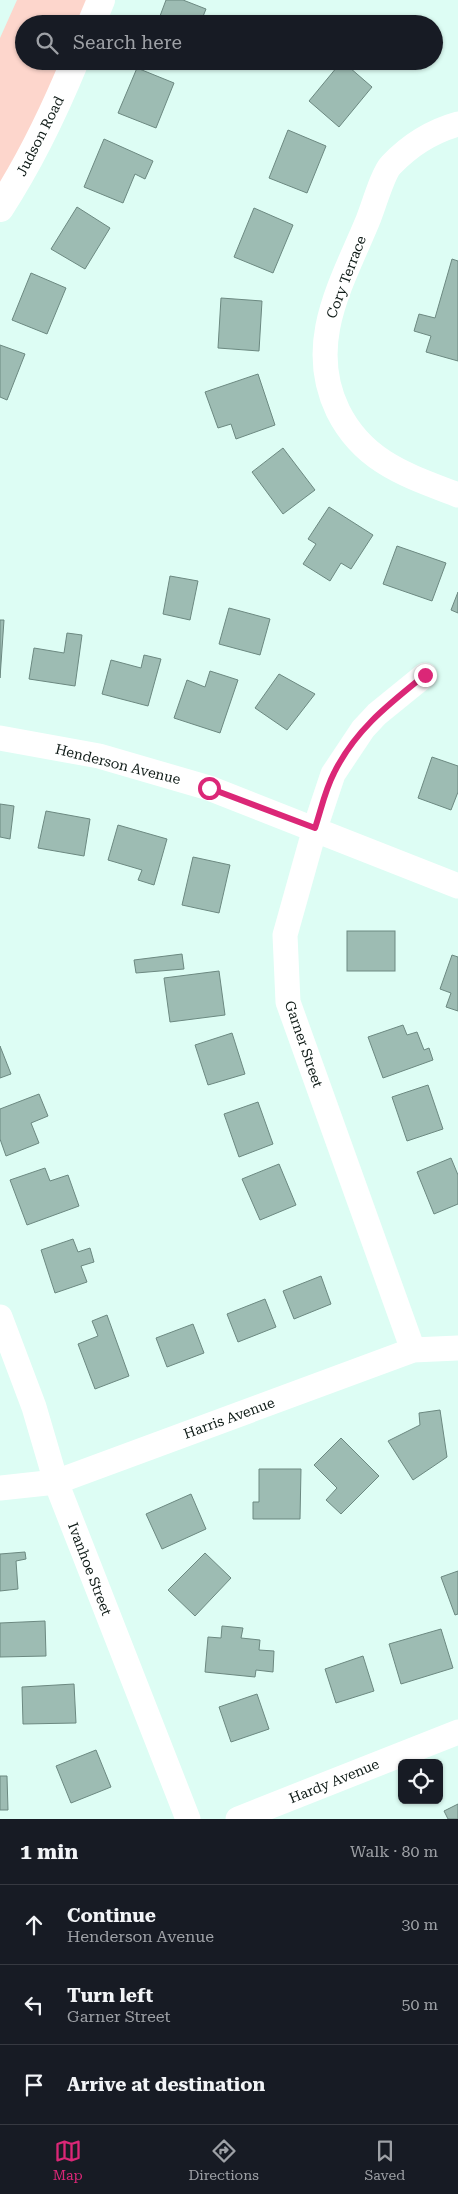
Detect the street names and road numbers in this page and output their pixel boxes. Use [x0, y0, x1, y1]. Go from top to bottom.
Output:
street label: Judson Road [13, 93, 67, 179]
street label: Cory Terrace [323, 233, 369, 320]
street label: Henderson Avenue [54, 741, 183, 787]
street label: Garner Street [282, 999, 326, 1089]
street label: Harris Avenue [181, 1394, 277, 1442]
street label: Ivanhoe Street [65, 1520, 115, 1618]
street label: Hardy Avenue [287, 1756, 382, 1806]

